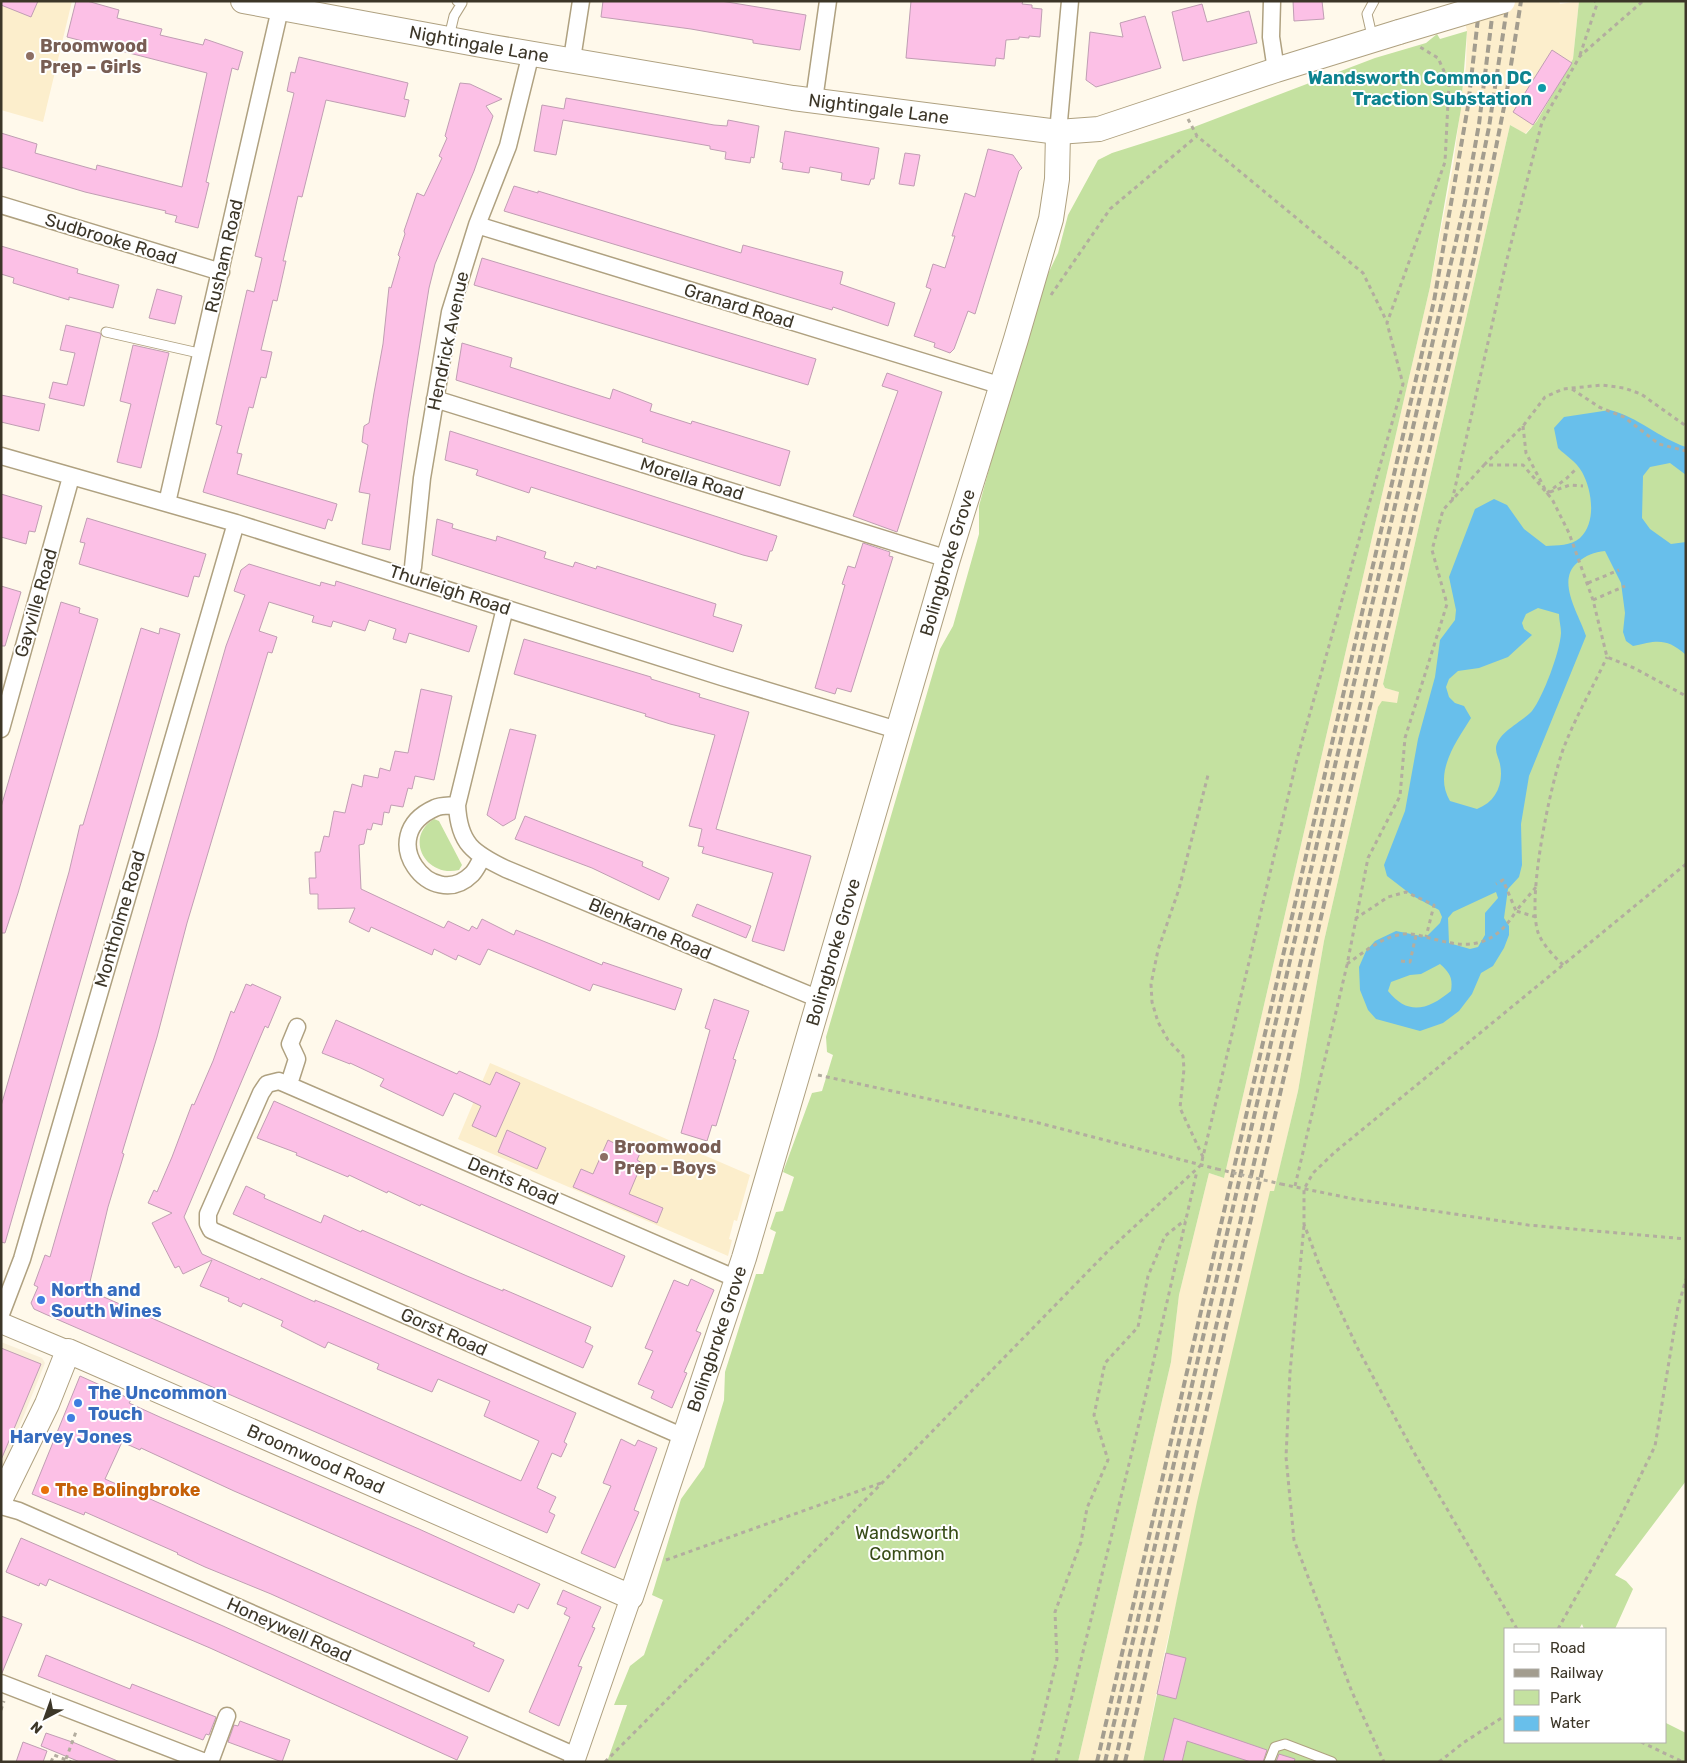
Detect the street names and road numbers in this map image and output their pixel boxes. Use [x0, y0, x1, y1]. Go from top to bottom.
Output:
street label: Nightingale Lane [407, 21, 551, 67]
street label: Nightingale Lane [807, 89, 950, 129]
street label: Rusham Road [200, 197, 248, 315]
street label: Sudbrooke Road [42, 208, 180, 270]
street label: Hendrick Avenue [423, 269, 473, 413]
street label: Granard Road [681, 279, 797, 333]
street label: Morella Road [638, 453, 746, 505]
street label: Bolingbroke Grove [915, 486, 980, 639]
street label: Gayville Road [10, 546, 62, 660]
street label: Thurleigh Road [387, 560, 513, 620]
street label: Montholme Road [90, 848, 150, 990]
street label: Bolingbroke Grove [801, 876, 865, 1028]
street label: Blenkarne Road [585, 893, 715, 965]
street label: Dents Road [464, 1152, 562, 1210]
street label: Bolingbroke Grove [682, 1263, 752, 1415]
street label: Gorst Road [397, 1303, 491, 1361]
street label: Broomwood Road [244, 1420, 388, 1499]
street label: Honeywell Road [223, 1593, 355, 1667]

